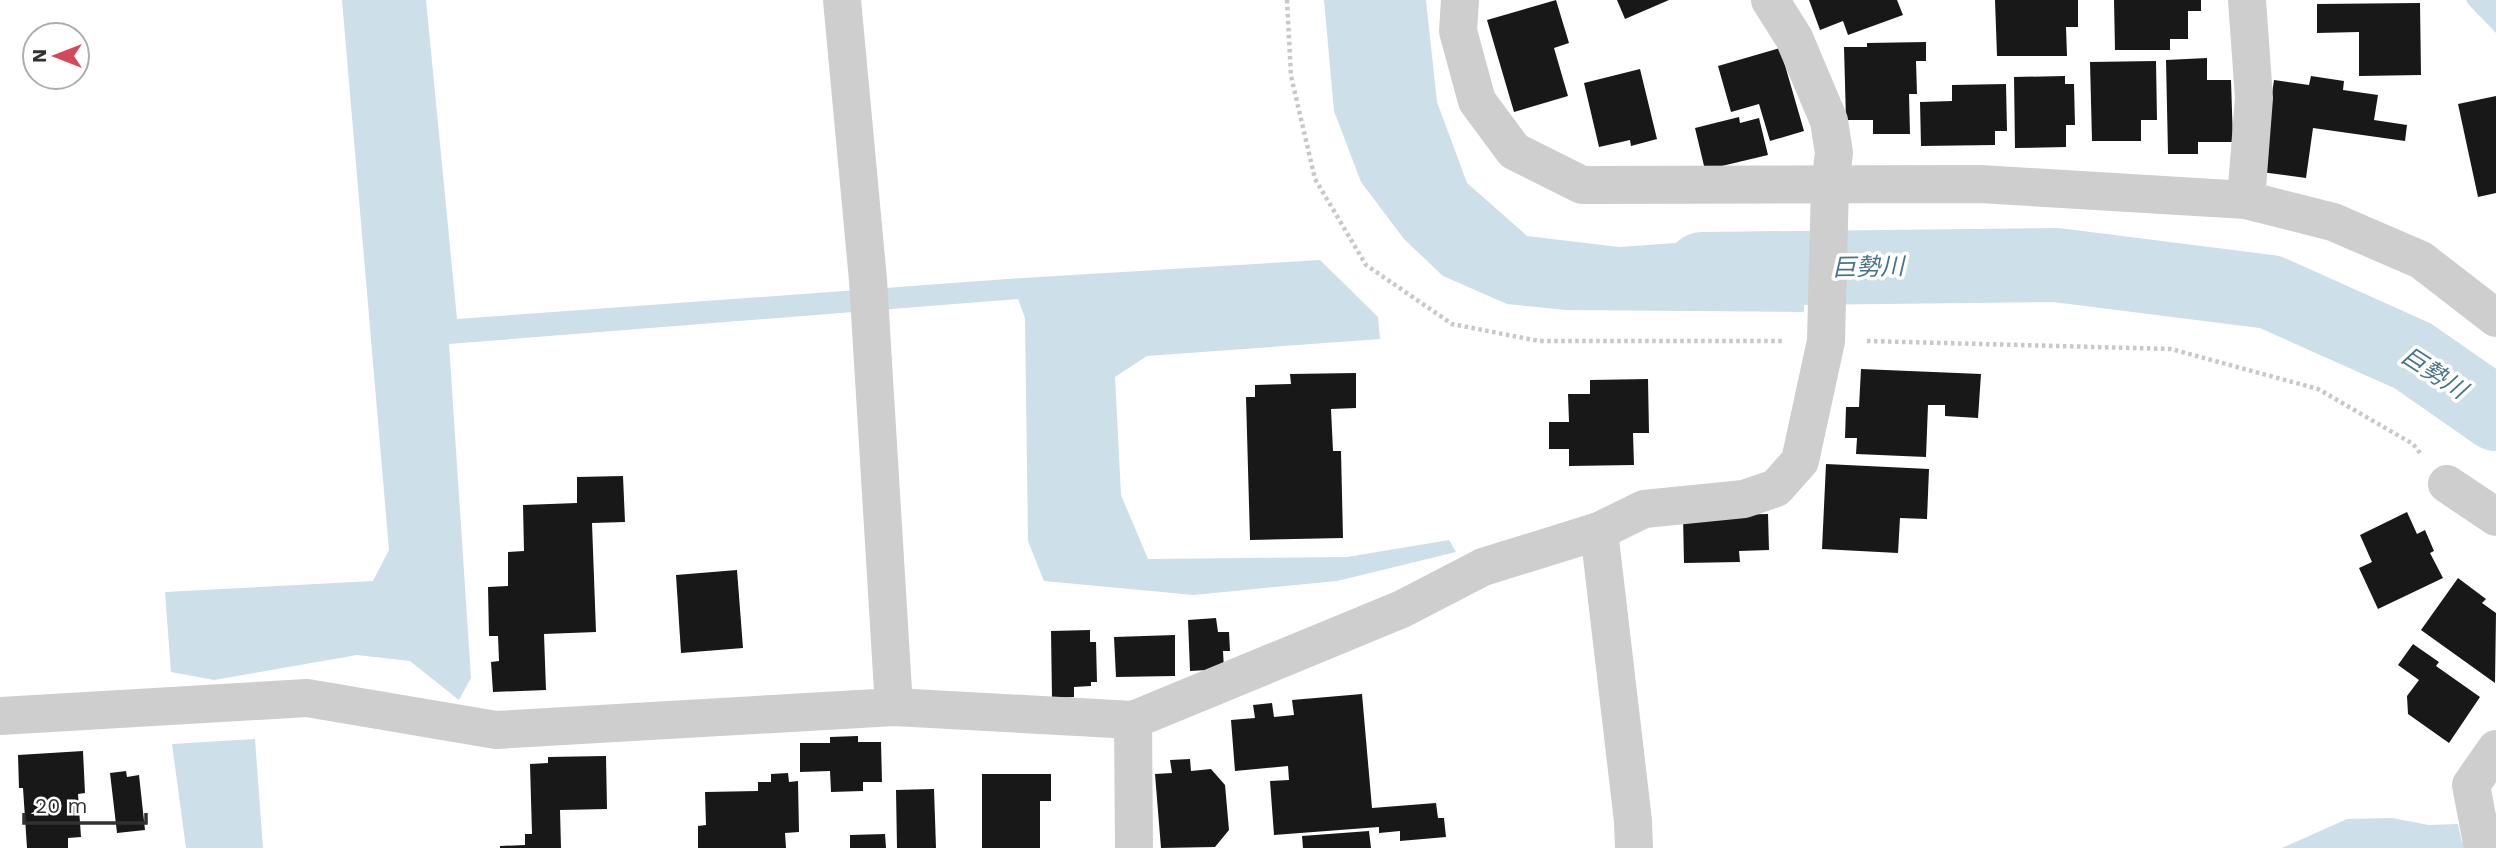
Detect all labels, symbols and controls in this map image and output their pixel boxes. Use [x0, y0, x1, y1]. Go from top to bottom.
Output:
north arrow [21, 21, 91, 91]
text: N [28, 49, 51, 63]
water label: 巨勢川 [1832, 252, 1907, 282]
water label: 巨勢川 [2396, 342, 2474, 406]
scale bar [24, 782, 147, 826]
text: 20 m [35, 793, 87, 818]

